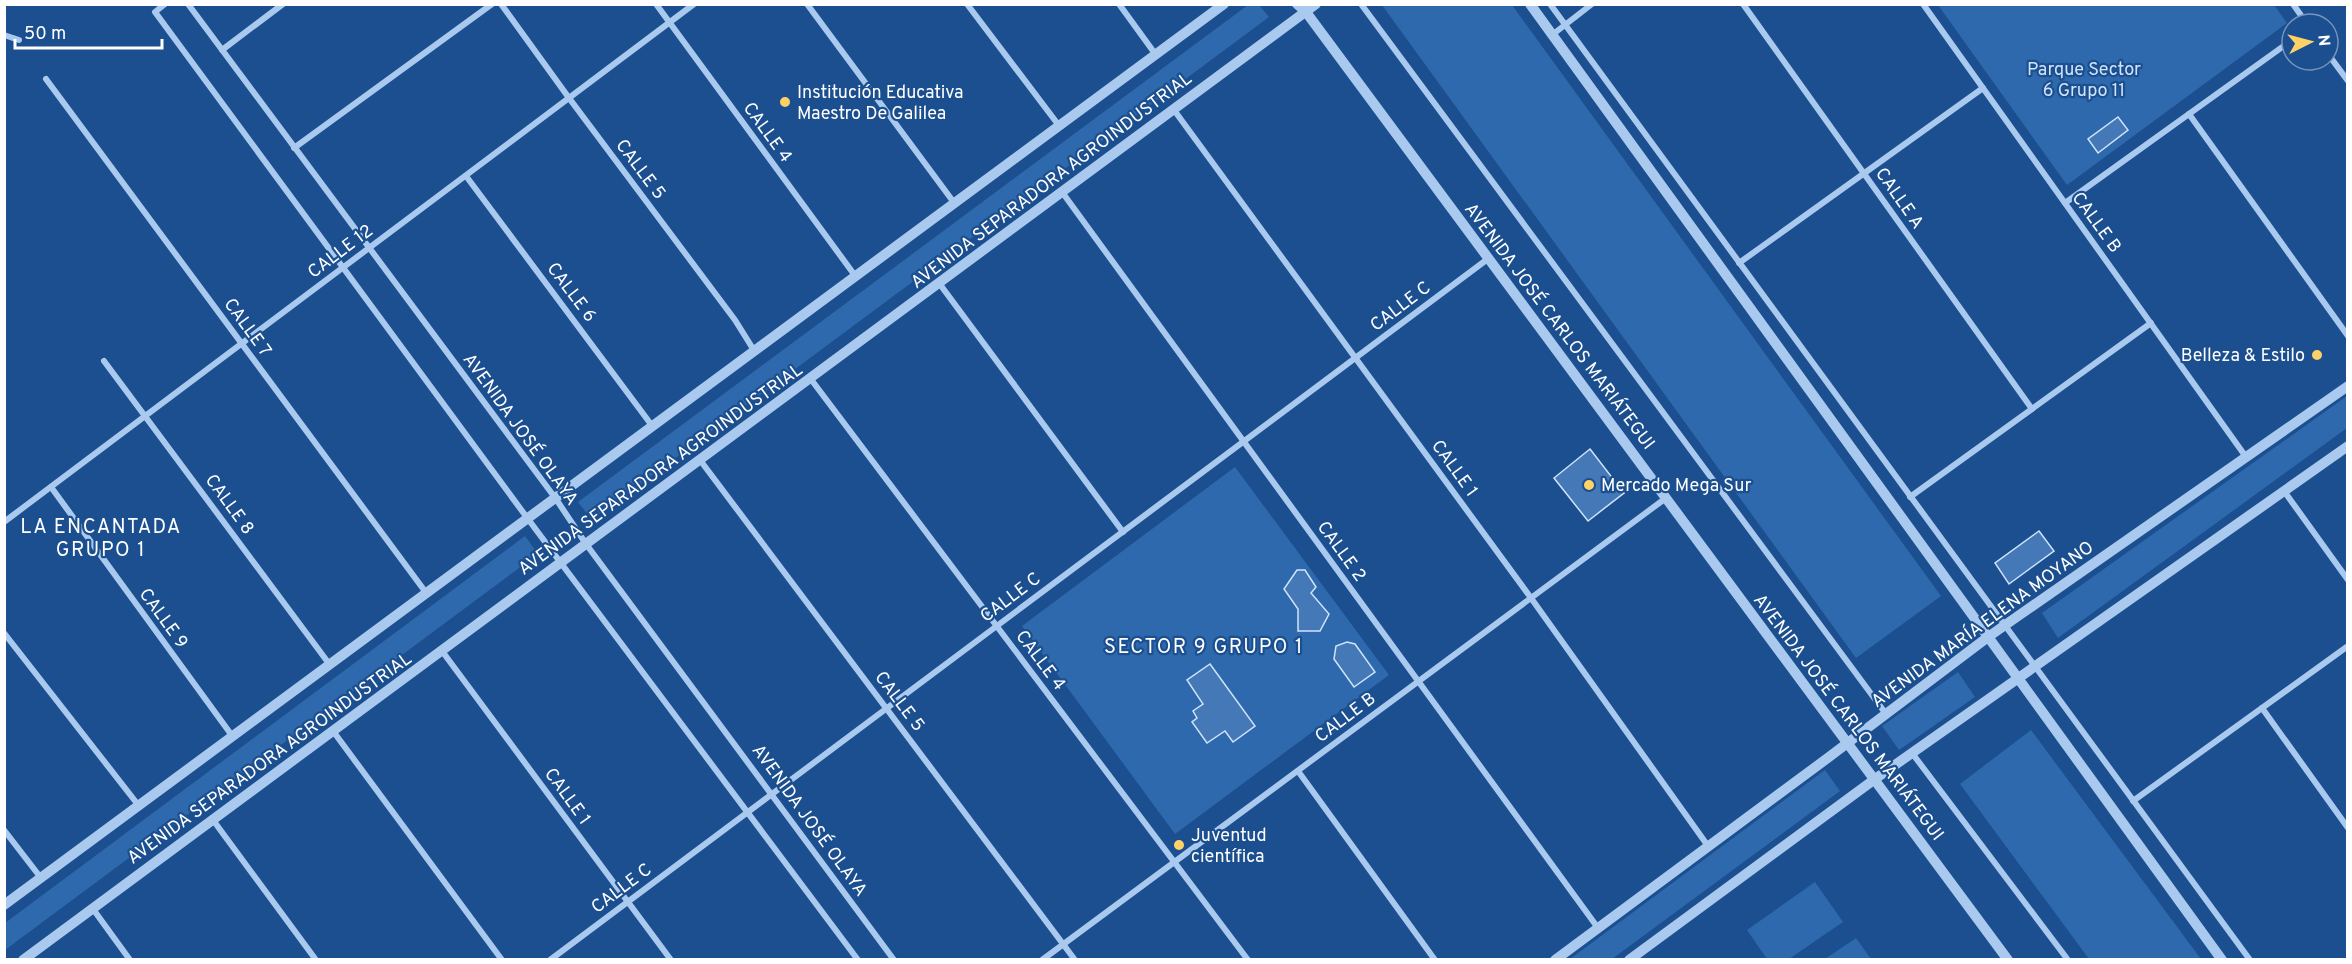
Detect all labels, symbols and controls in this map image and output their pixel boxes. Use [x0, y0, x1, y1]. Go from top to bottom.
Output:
scale bar [15, 12, 162, 50]
north arrow [2280, 12, 2340, 72]
text: 50 m [24, 23, 66, 46]
text: N [2312, 34, 2333, 47]
park label: Parque Sector 6 Grupo 11 [2027, 59, 2141, 103]
street label: AVENIDA SEPARADORA AGROINDUSTRIAL [907, 68, 1197, 295]
place label: Institución Educativa Maestro De Galilea [797, 82, 964, 126]
marker: Institución Educativa Maestro De Galilea [778, 95, 792, 109]
street label: CALLE 4 [737, 98, 797, 168]
street label: CALLE 5 [610, 135, 670, 205]
street label: CALLE A [1869, 164, 1928, 234]
street label: CALLE B [2066, 188, 2126, 258]
street label: AVENIDA JOSÉ CARLOS MARIÁTEGUI [1458, 198, 1661, 455]
street label: CALLE 12 [304, 220, 378, 284]
street label: CALLE 6 [541, 258, 601, 327]
street label: CALLE C [1366, 277, 1436, 337]
street label: CALLE 7 [218, 294, 276, 362]
place label: Belleza & Estilo [2181, 345, 2305, 368]
street label: AVENIDA JOSÉ OLAYA [457, 348, 584, 510]
marker: Belleza & Estilo [2310, 348, 2324, 362]
street label: AVENIDA SEPARADORA AGROINDUSTRIAL [514, 359, 808, 581]
street label: CALLE 1 [1425, 436, 1482, 502]
street label: CALLE 8 [199, 470, 258, 540]
place label: Mercado Mega Sur [1601, 475, 1751, 498]
marker: Mercado Mega Sur [1582, 478, 1596, 492]
district label: LA ENCANTADA GRUPO 1 [20, 515, 182, 564]
street label: CALLE 2 [1311, 517, 1370, 587]
street label: AVENIDA MARÍA ELENA MOYANO [1866, 535, 2099, 714]
street label: CALLE C [976, 568, 1046, 628]
street label: CALLE 9 [133, 584, 192, 654]
street label: AVENIDA JOSÉ CARLOS MARIÁTEGUI [1747, 589, 1950, 846]
street label: CALLE 4 [1010, 626, 1070, 696]
district label: SECTOR 9 GRUPO 1 [1104, 635, 1304, 661]
street label: AVENIDA SEPARADORA AGROINDUSTRIAL [123, 648, 417, 870]
street label: CALLE 5 [869, 667, 929, 737]
street label: CALLE B [1311, 688, 1381, 748]
street label: AVENIDA JOSÉ OLAYA [746, 739, 873, 901]
street label: CALLE 1 [538, 764, 595, 830]
place label: Juventud científica [1191, 825, 1267, 869]
marker: Juventud científica [1172, 838, 1186, 852]
street label: CALLE C [587, 859, 657, 919]

